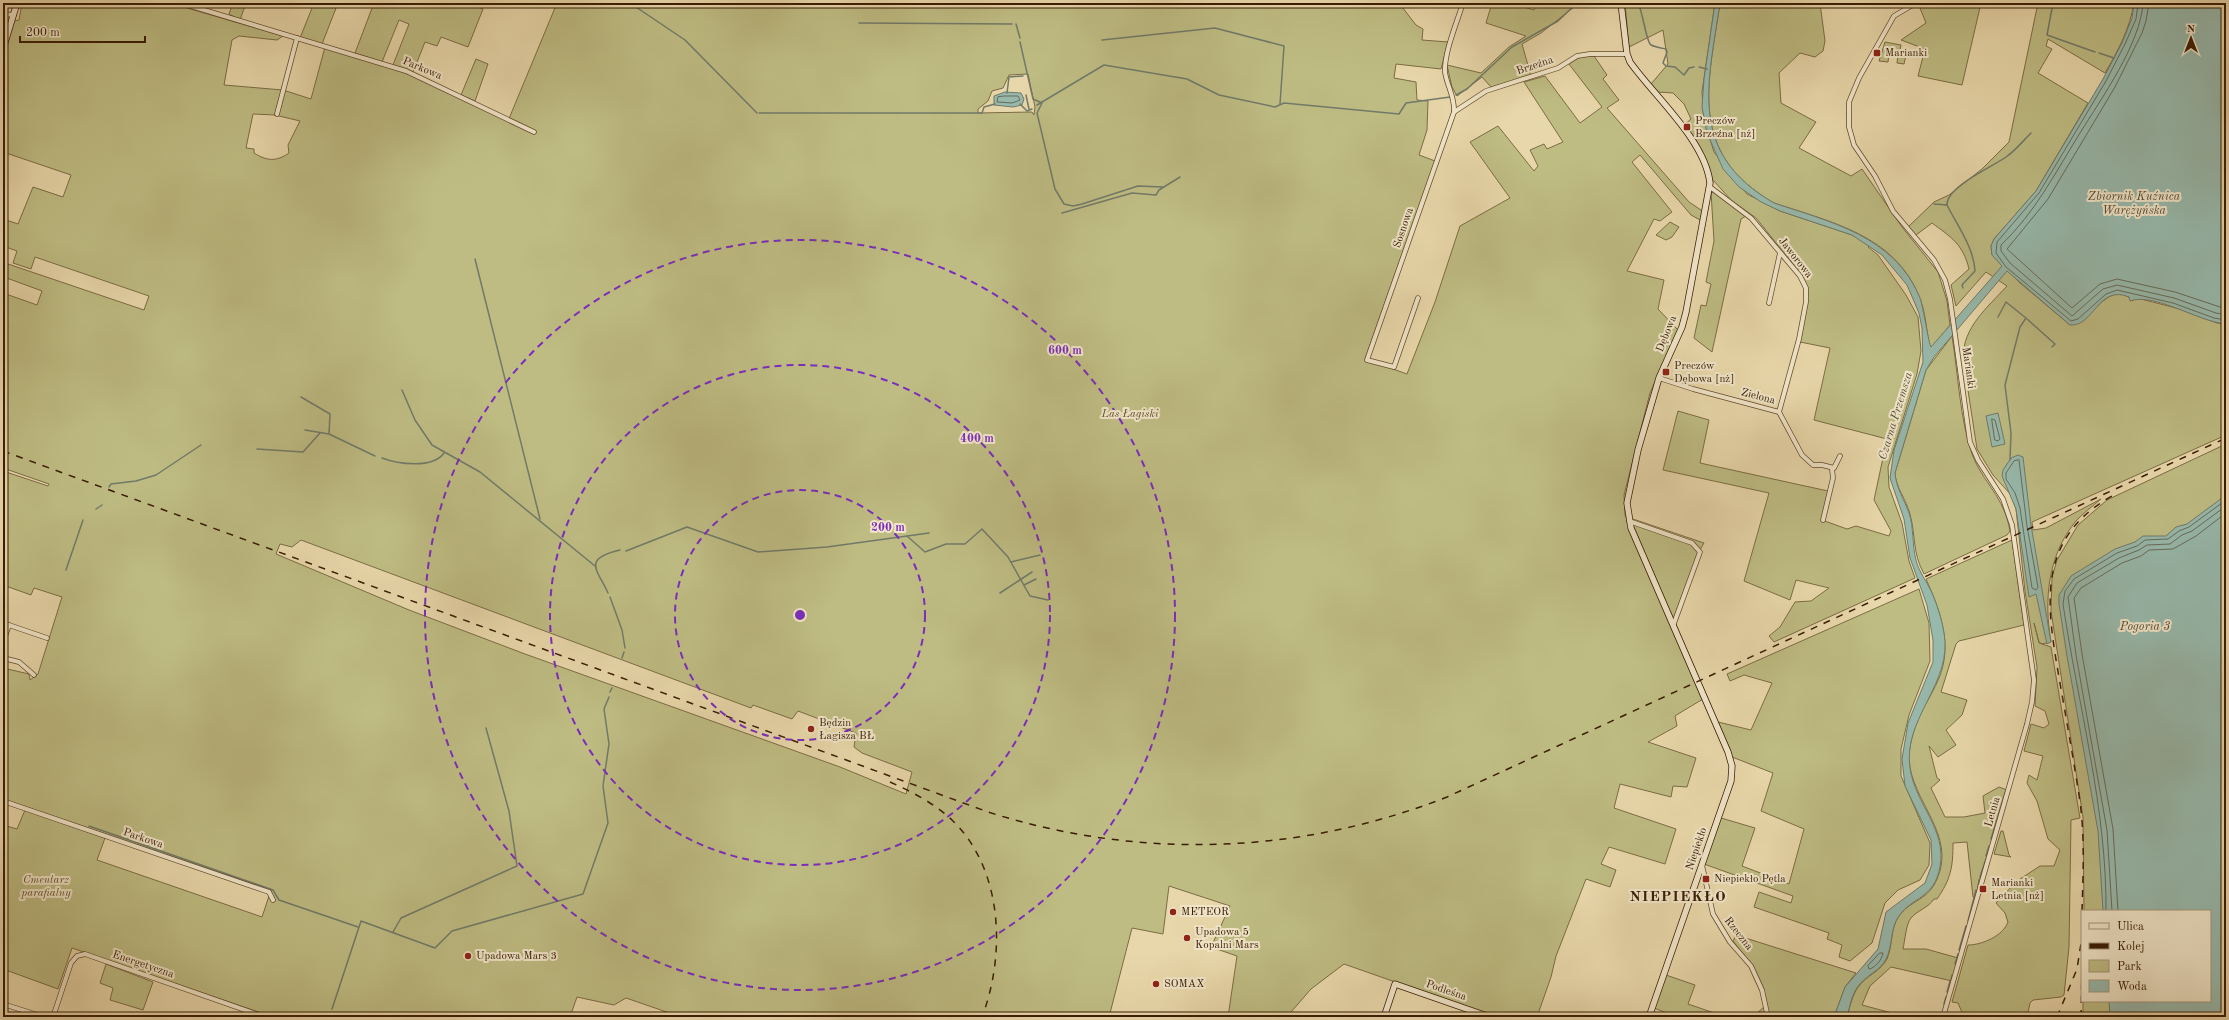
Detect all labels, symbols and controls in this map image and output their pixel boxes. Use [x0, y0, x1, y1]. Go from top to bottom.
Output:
scale bar [20, 18, 145, 44]
north arrow [2171, 18, 2211, 58]
text: N [2187, 24, 2196, 35]
text: 200 m [26, 27, 60, 39]
marker: Marianki [1872, 48, 1882, 58]
place label: Marianki [1885, 48, 1927, 59]
street label: Brzeźna [1515, 54, 1555, 77]
street label: Parkowa [401, 56, 444, 82]
place label: Preczów Brzeźna [nż] [1695, 116, 1755, 140]
marker: Preczów Brzeźna [nż] [1682, 122, 1692, 132]
water label: Zbiornik Kuźnica Warężyńska [2088, 191, 2181, 217]
street label: Sosnowa [1392, 206, 1416, 250]
street label: Jaworowa [1776, 236, 1814, 281]
street label: Dębowa [1655, 314, 1679, 354]
text: 600 m [1048, 345, 1082, 357]
street label: Marianki [1960, 346, 1976, 390]
place label: Preczów Dębowa [nż] [1674, 361, 1734, 385]
marker: Preczów Dębowa [nż] [1661, 367, 1671, 377]
water label: Czarna Przemsza [1877, 370, 1915, 461]
street label: Zielona [1740, 387, 1777, 407]
park label: Las Łagiski [1100, 409, 1159, 420]
text: 400 m [960, 433, 994, 445]
text: 200 m [871, 522, 905, 534]
centre of rings [793, 608, 807, 622]
water label: Pogoria 3 [2119, 621, 2170, 633]
place label: Będzin Łagisza BŁ [819, 718, 874, 742]
marker: Będzin Łagisza BŁ [806, 724, 816, 734]
street label: Letnia [1983, 795, 2003, 828]
street label: Niepiekło [1685, 826, 1709, 872]
street label: Parkowa [122, 827, 165, 851]
marker: Niepiekło Pętla [1701, 874, 1711, 884]
place label: Niepiekło Pętla [1714, 874, 1786, 885]
park label: Cmentarz parafialny [20, 875, 71, 899]
place label: Marianki Letnia [nż] [1991, 878, 2044, 902]
marker: Marianki Letnia [nż] [1978, 884, 1988, 894]
district label: NIEPIEKŁO [1629, 890, 1727, 905]
marker: METEOR [1168, 907, 1178, 917]
place label: METEOR [1181, 907, 1229, 918]
legend [2081, 910, 2211, 1002]
street label: Rzeczna [1722, 915, 1755, 953]
text: Ulica [2117, 921, 2144, 933]
place label: Upadowa 5 Kopalni Mars [1195, 927, 1259, 951]
marker: Upadowa 5 Kopalni Mars [1182, 933, 1192, 943]
text: Kolej [2117, 941, 2145, 953]
street label: Energetyczna [111, 949, 176, 981]
marker: Upadowa Mars 3 [463, 951, 473, 961]
place label: Upadowa Mars 3 [476, 951, 557, 962]
text: Park [2117, 961, 2142, 973]
marker: SOMAX [1151, 979, 1161, 989]
place label: SOMAX [1164, 979, 1204, 990]
street label: Podleśna [1424, 979, 1468, 1003]
text: Woda [2117, 981, 2147, 993]

